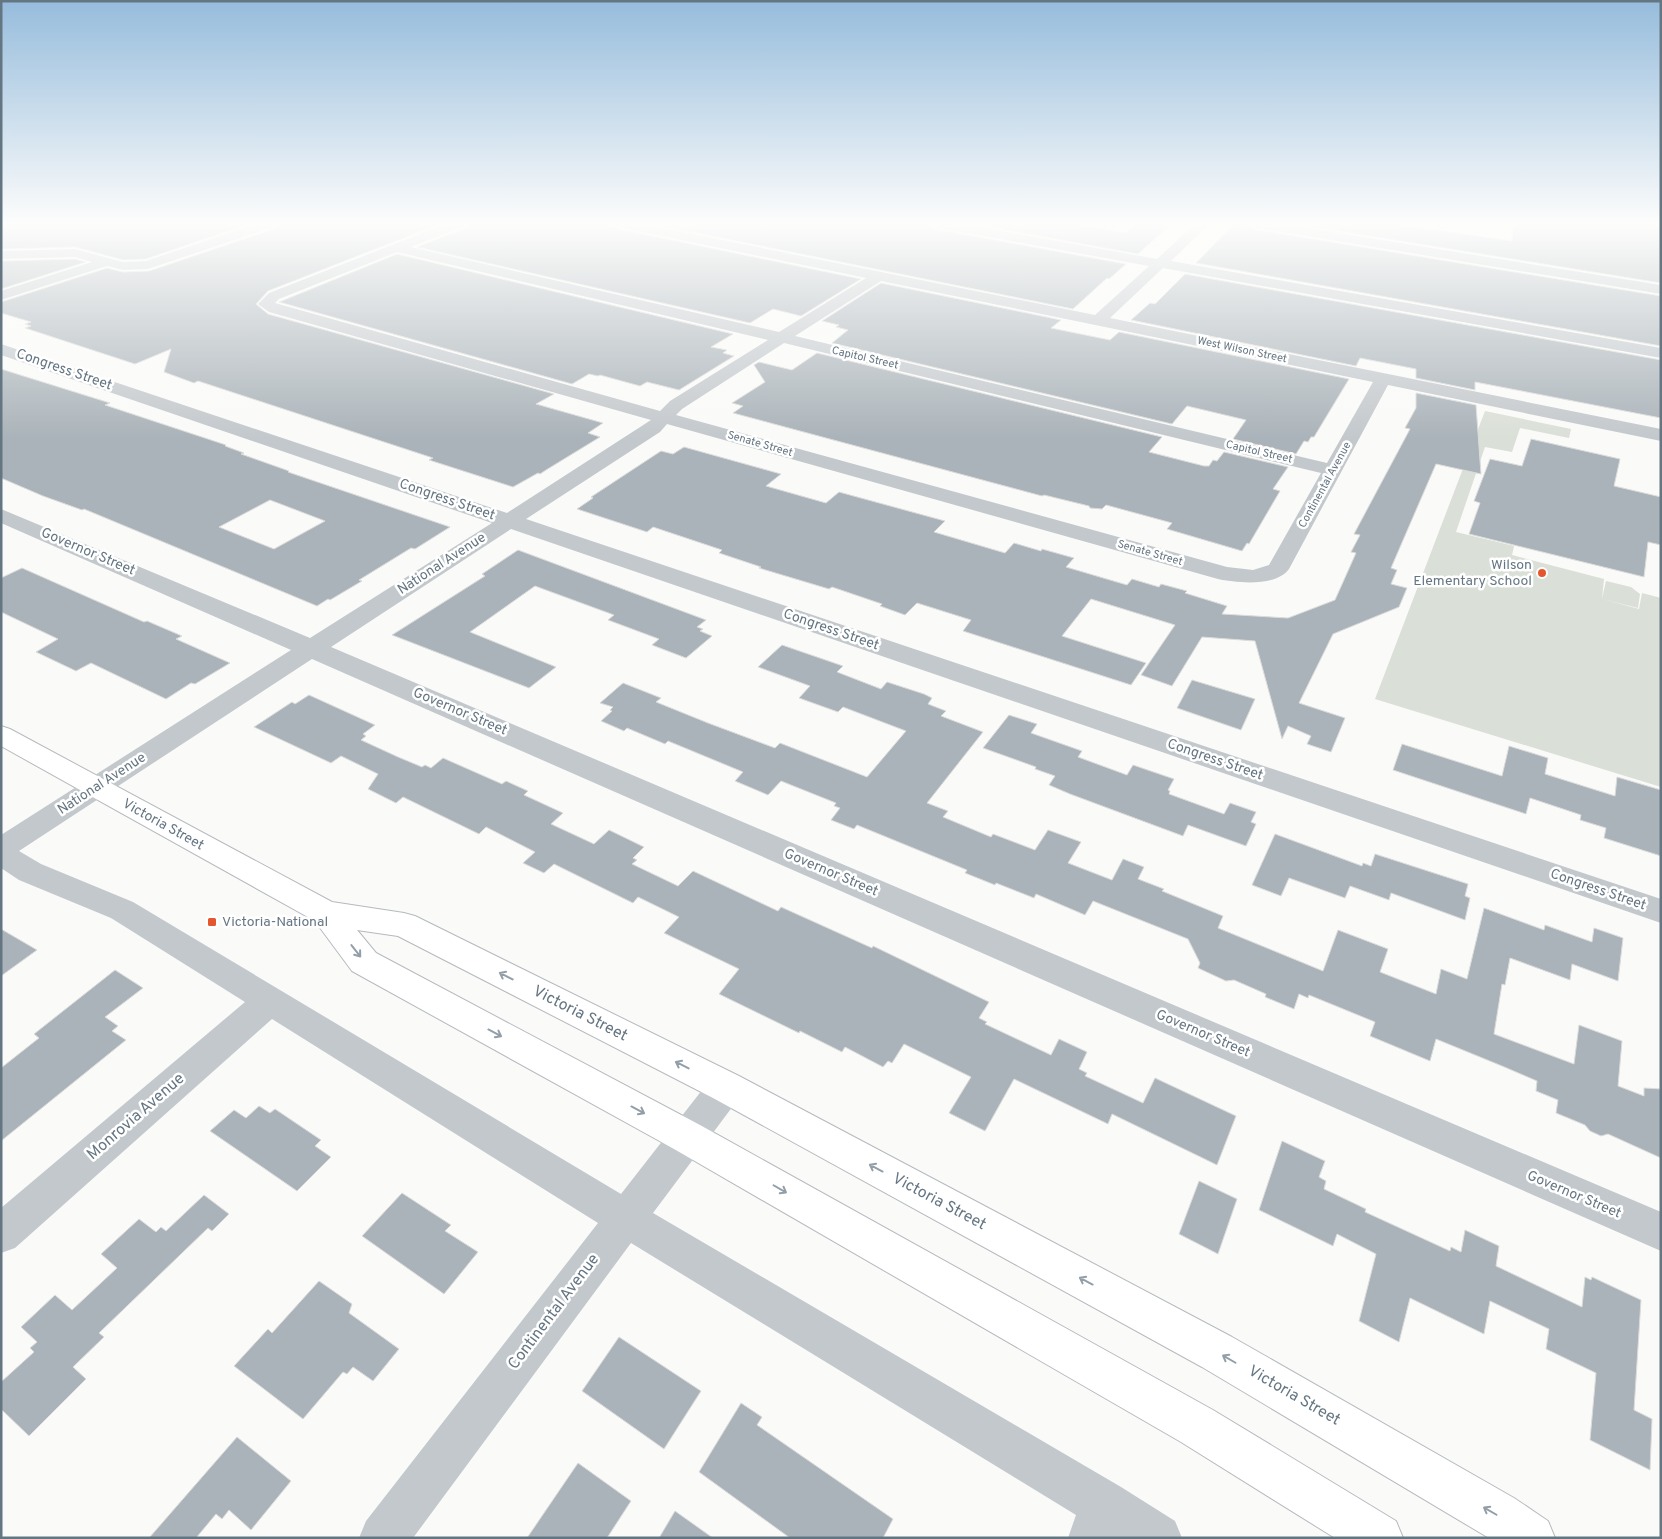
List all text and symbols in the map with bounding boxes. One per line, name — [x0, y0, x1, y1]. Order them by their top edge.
street label: West Wilson Street — [1196, 334, 1288, 366]
street label: Capitol Street — [830, 344, 900, 372]
street label: Congress Street — [14, 346, 114, 394]
street label: Senate Street — [726, 428, 794, 460]
street label: Capitol Street — [1224, 438, 1294, 466]
street label: Continental Avenue — [1296, 440, 1354, 530]
street label: Congress Street — [397, 476, 497, 524]
street label: Governor Street — [38, 525, 138, 579]
street label: National Avenue — [395, 529, 489, 599]
street label: Senate Street — [1116, 537, 1184, 569]
place label: Wilson Elementary School — [1413, 557, 1532, 590]
marker: Wilson Elementary School — [1536, 567, 1548, 579]
street label: Congress Street — [781, 606, 881, 654]
street label: Governor Street — [410, 685, 510, 739]
street label: Congress Street — [1165, 736, 1265, 784]
street label: National Avenue — [55, 749, 149, 819]
street label: Victoria Street — [119, 796, 207, 854]
street label: Governor Street — [781, 846, 881, 900]
street label: Congress Street — [1548, 866, 1648, 914]
place label: Victoria-National — [222, 914, 328, 931]
marker: Victoria-National — [206, 916, 218, 928]
one-way arrow — [350, 944, 361, 957]
one-way arrow — [499, 971, 514, 980]
street label: Victoria Street — [529, 982, 631, 1046]
street label: Governor Street — [1153, 1007, 1253, 1061]
one-way arrow — [487, 1029, 502, 1038]
one-way arrow — [675, 1060, 690, 1069]
street label: Monrovia Avenue — [83, 1069, 189, 1165]
one-way arrow — [630, 1106, 645, 1115]
one-way arrow — [868, 1163, 883, 1173]
street label: Governor Street — [1524, 1168, 1624, 1222]
street label: Victoria Street — [889, 1169, 989, 1235]
one-way arrow — [772, 1185, 787, 1194]
street label: Continental Avenue — [504, 1250, 604, 1374]
one-way arrow — [1079, 1276, 1094, 1285]
one-way arrow — [1222, 1353, 1236, 1363]
street label: Victoria Street — [1244, 1361, 1344, 1431]
one-way arrow — [1483, 1506, 1498, 1516]

